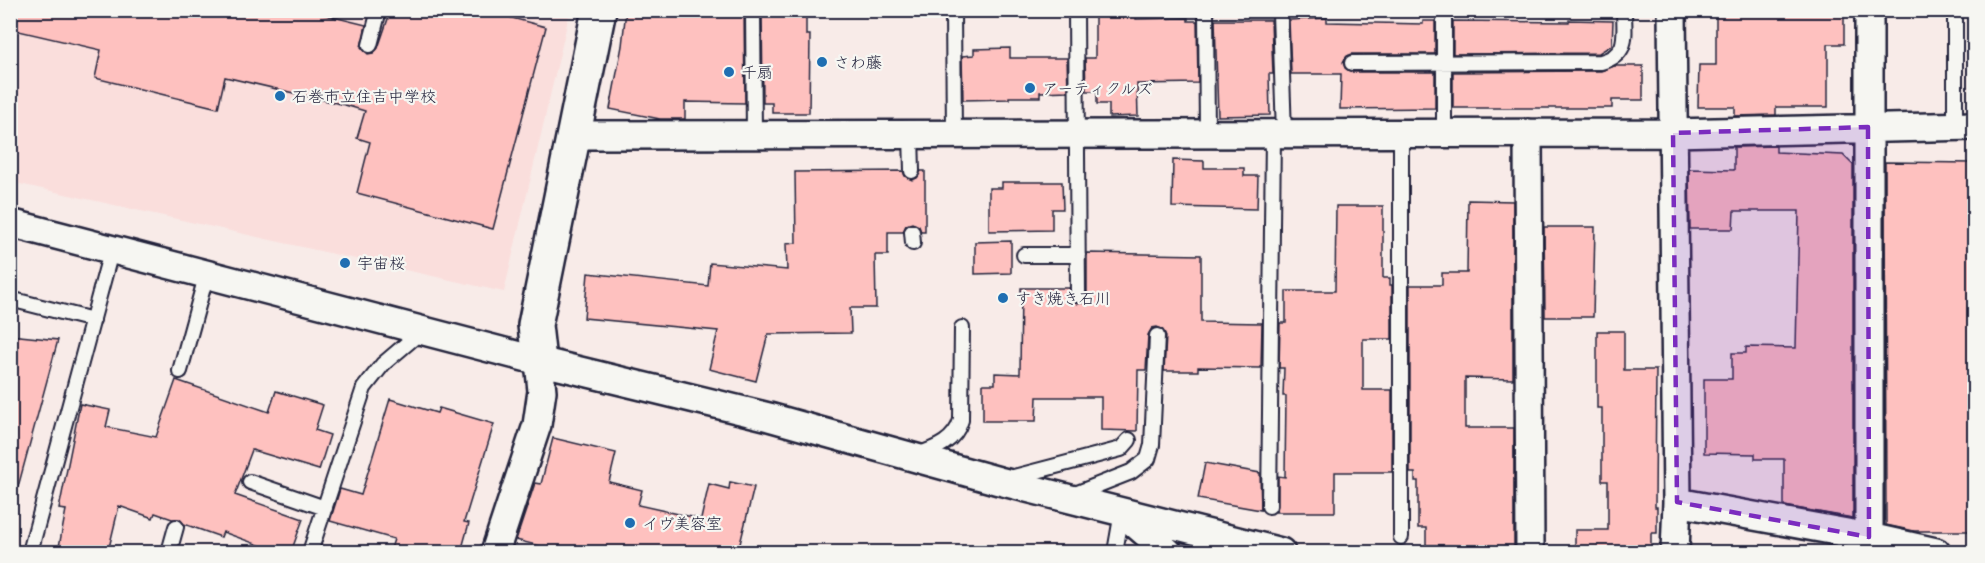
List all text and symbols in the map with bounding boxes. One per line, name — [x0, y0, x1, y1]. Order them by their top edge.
place label: さわ藤 — [834, 52, 882, 73]
marker: さわ藤 — [815, 55, 829, 69]
place label: 千扇 — [741, 62, 773, 83]
marker: 千扇 — [722, 65, 736, 79]
place label: アーティクルズ — [1042, 78, 1152, 99]
marker: アーティクルズ — [1023, 81, 1037, 95]
place label: 石巻市立住吉中学校 — [292, 86, 436, 107]
marker: 石巻市立住吉中学校 — [273, 89, 287, 103]
place label: 宇宙桜 — [357, 253, 405, 274]
marker: 宇宙桜 — [338, 256, 352, 270]
place label: すき焼き石川 — [1015, 288, 1111, 309]
marker: すき焼き石川 — [996, 291, 1010, 305]
place label: イヴ美容室 — [642, 513, 722, 534]
marker: イヴ美容室 — [623, 516, 637, 530]

